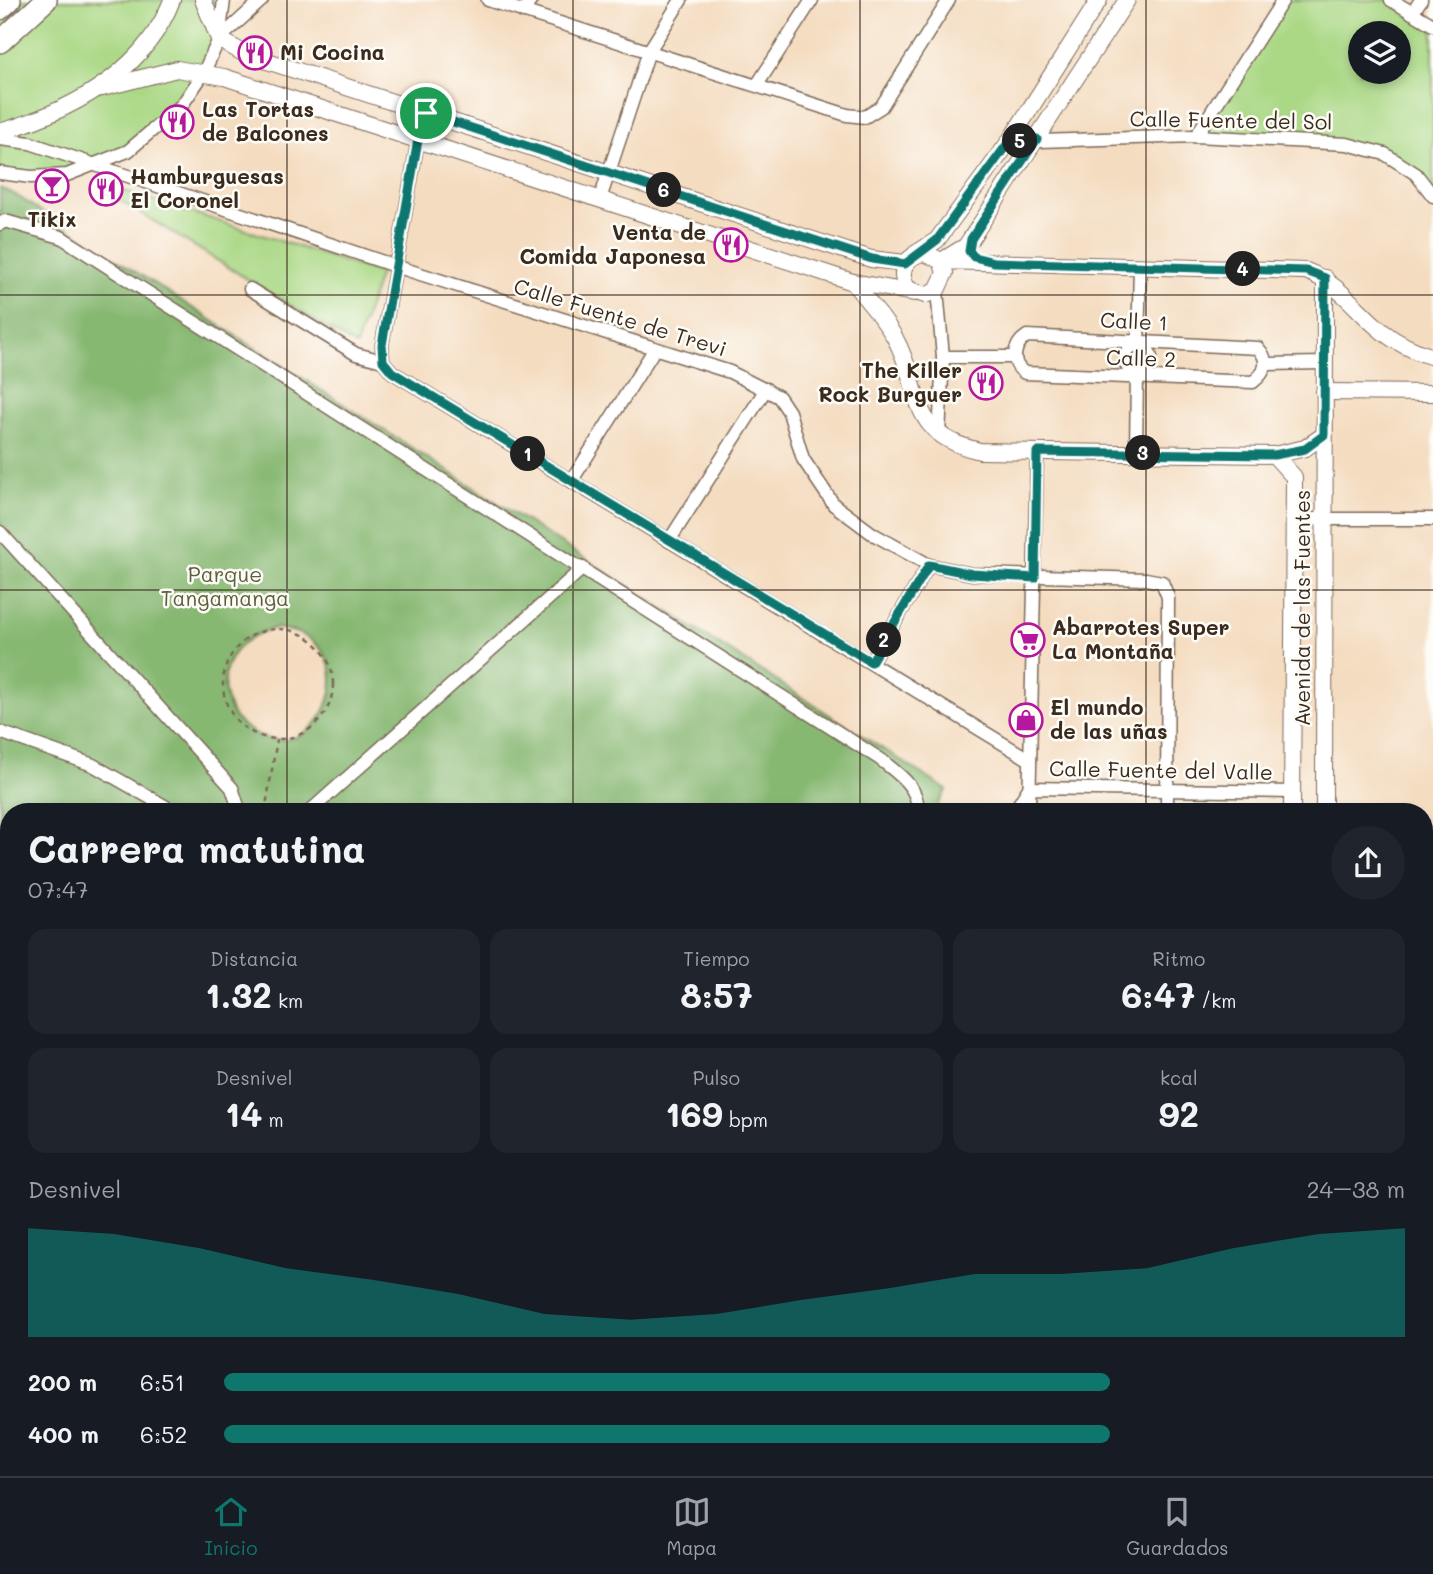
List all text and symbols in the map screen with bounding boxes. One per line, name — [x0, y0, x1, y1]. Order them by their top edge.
map controls — [1348, 21, 1411, 84]
button: layers — [1348, 21, 1411, 84]
restaurant icon: Mi Cocina — [236, 34, 274, 72]
place label: Mi Cocina — [280, 38, 385, 65]
pin — [396, 83, 456, 143]
icon: arrive — [407, 94, 445, 132]
place label: Las Tortas de Balcones — [202, 95, 329, 146]
restaurant icon: Las Tortas de Balcones — [158, 103, 196, 141]
street label: Calle Fuente del Sol — [1129, 104, 1333, 135]
pin: 5 — [1002, 124, 1038, 158]
text: 5 — [1014, 128, 1025, 153]
place label: Hamburguesas El Coronel — [130, 162, 284, 213]
bar icon: Tikix — [33, 167, 71, 205]
restaurant icon: Hamburguesas El Coronel — [87, 170, 125, 208]
pin: 6 — [646, 172, 682, 208]
text: 6 — [658, 177, 669, 202]
place label: Tikix — [28, 205, 76, 232]
place label: Venta de Comida Japonesa — [519, 218, 706, 269]
restaurant icon: Venta de Comida Japonesa — [712, 226, 750, 264]
pin: 4 — [1226, 252, 1260, 286]
text: 4 — [1236, 256, 1249, 281]
street label: Calle Fuente de Trevi — [511, 271, 730, 362]
street label: Calle 1 — [1100, 305, 1169, 336]
street label: Calle 2 — [1106, 343, 1177, 372]
place label: The Killer Rock Burguer — [818, 356, 962, 407]
restaurant icon: The Killer Rock Burguer — [967, 364, 1005, 402]
pin: 3 — [1126, 435, 1160, 470]
pin: 1 — [510, 436, 546, 472]
text: 3 — [1137, 440, 1148, 465]
text: 1 — [523, 441, 532, 466]
street label: Avenida de las Fuentes — [1288, 490, 1315, 726]
park label: Parque Tangamanga — [161, 560, 289, 611]
place label: Abarrotes Super La Montaña — [1052, 613, 1229, 664]
supermarket icon: Abarrotes Super La Montaña — [1009, 621, 1047, 659]
pin: 2 — [866, 622, 902, 658]
text: 2 — [878, 627, 889, 652]
place label: El mundo de las uñas — [1050, 693, 1168, 744]
shop icon: El mundo de las uñas — [1007, 701, 1045, 739]
street label: Calle Fuente del Valle — [1049, 754, 1273, 785]
text: Carrera matutina — [28, 823, 366, 873]
button: share — [1331, 826, 1405, 900]
text: 07:47 — [28, 874, 88, 904]
text: Distancia — [210, 946, 298, 971]
text: Tiempo — [683, 946, 750, 971]
text: Ritmo — [1152, 946, 1205, 971]
text: 1.32 — [205, 971, 272, 1017]
text: 8:57 — [680, 971, 753, 1017]
text: 6:47 — [1121, 971, 1195, 1017]
text: km — [272, 988, 303, 1013]
text: /km — [1195, 988, 1236, 1013]
text: Desnivel — [216, 1065, 293, 1090]
text: Pulso — [693, 1065, 740, 1090]
text: kcal — [1160, 1065, 1198, 1090]
text: 14 — [225, 1090, 262, 1136]
text: 169 — [665, 1090, 723, 1136]
text: 92 — [1159, 1090, 1199, 1136]
text: m — [262, 1107, 284, 1132]
text: bpm — [723, 1107, 768, 1132]
text: Desnivel — [28, 1174, 121, 1204]
text: 24–38 m — [1307, 1174, 1405, 1204]
text: 200 m — [28, 1367, 97, 1397]
text: 6:51 — [140, 1367, 185, 1397]
text: 400 m — [28, 1419, 99, 1449]
text: 6:52 — [140, 1419, 187, 1449]
tab: Inicio — [205, 1493, 257, 1560]
tab: Mapa — [667, 1493, 717, 1560]
tab: Guardados — [1126, 1493, 1228, 1560]

